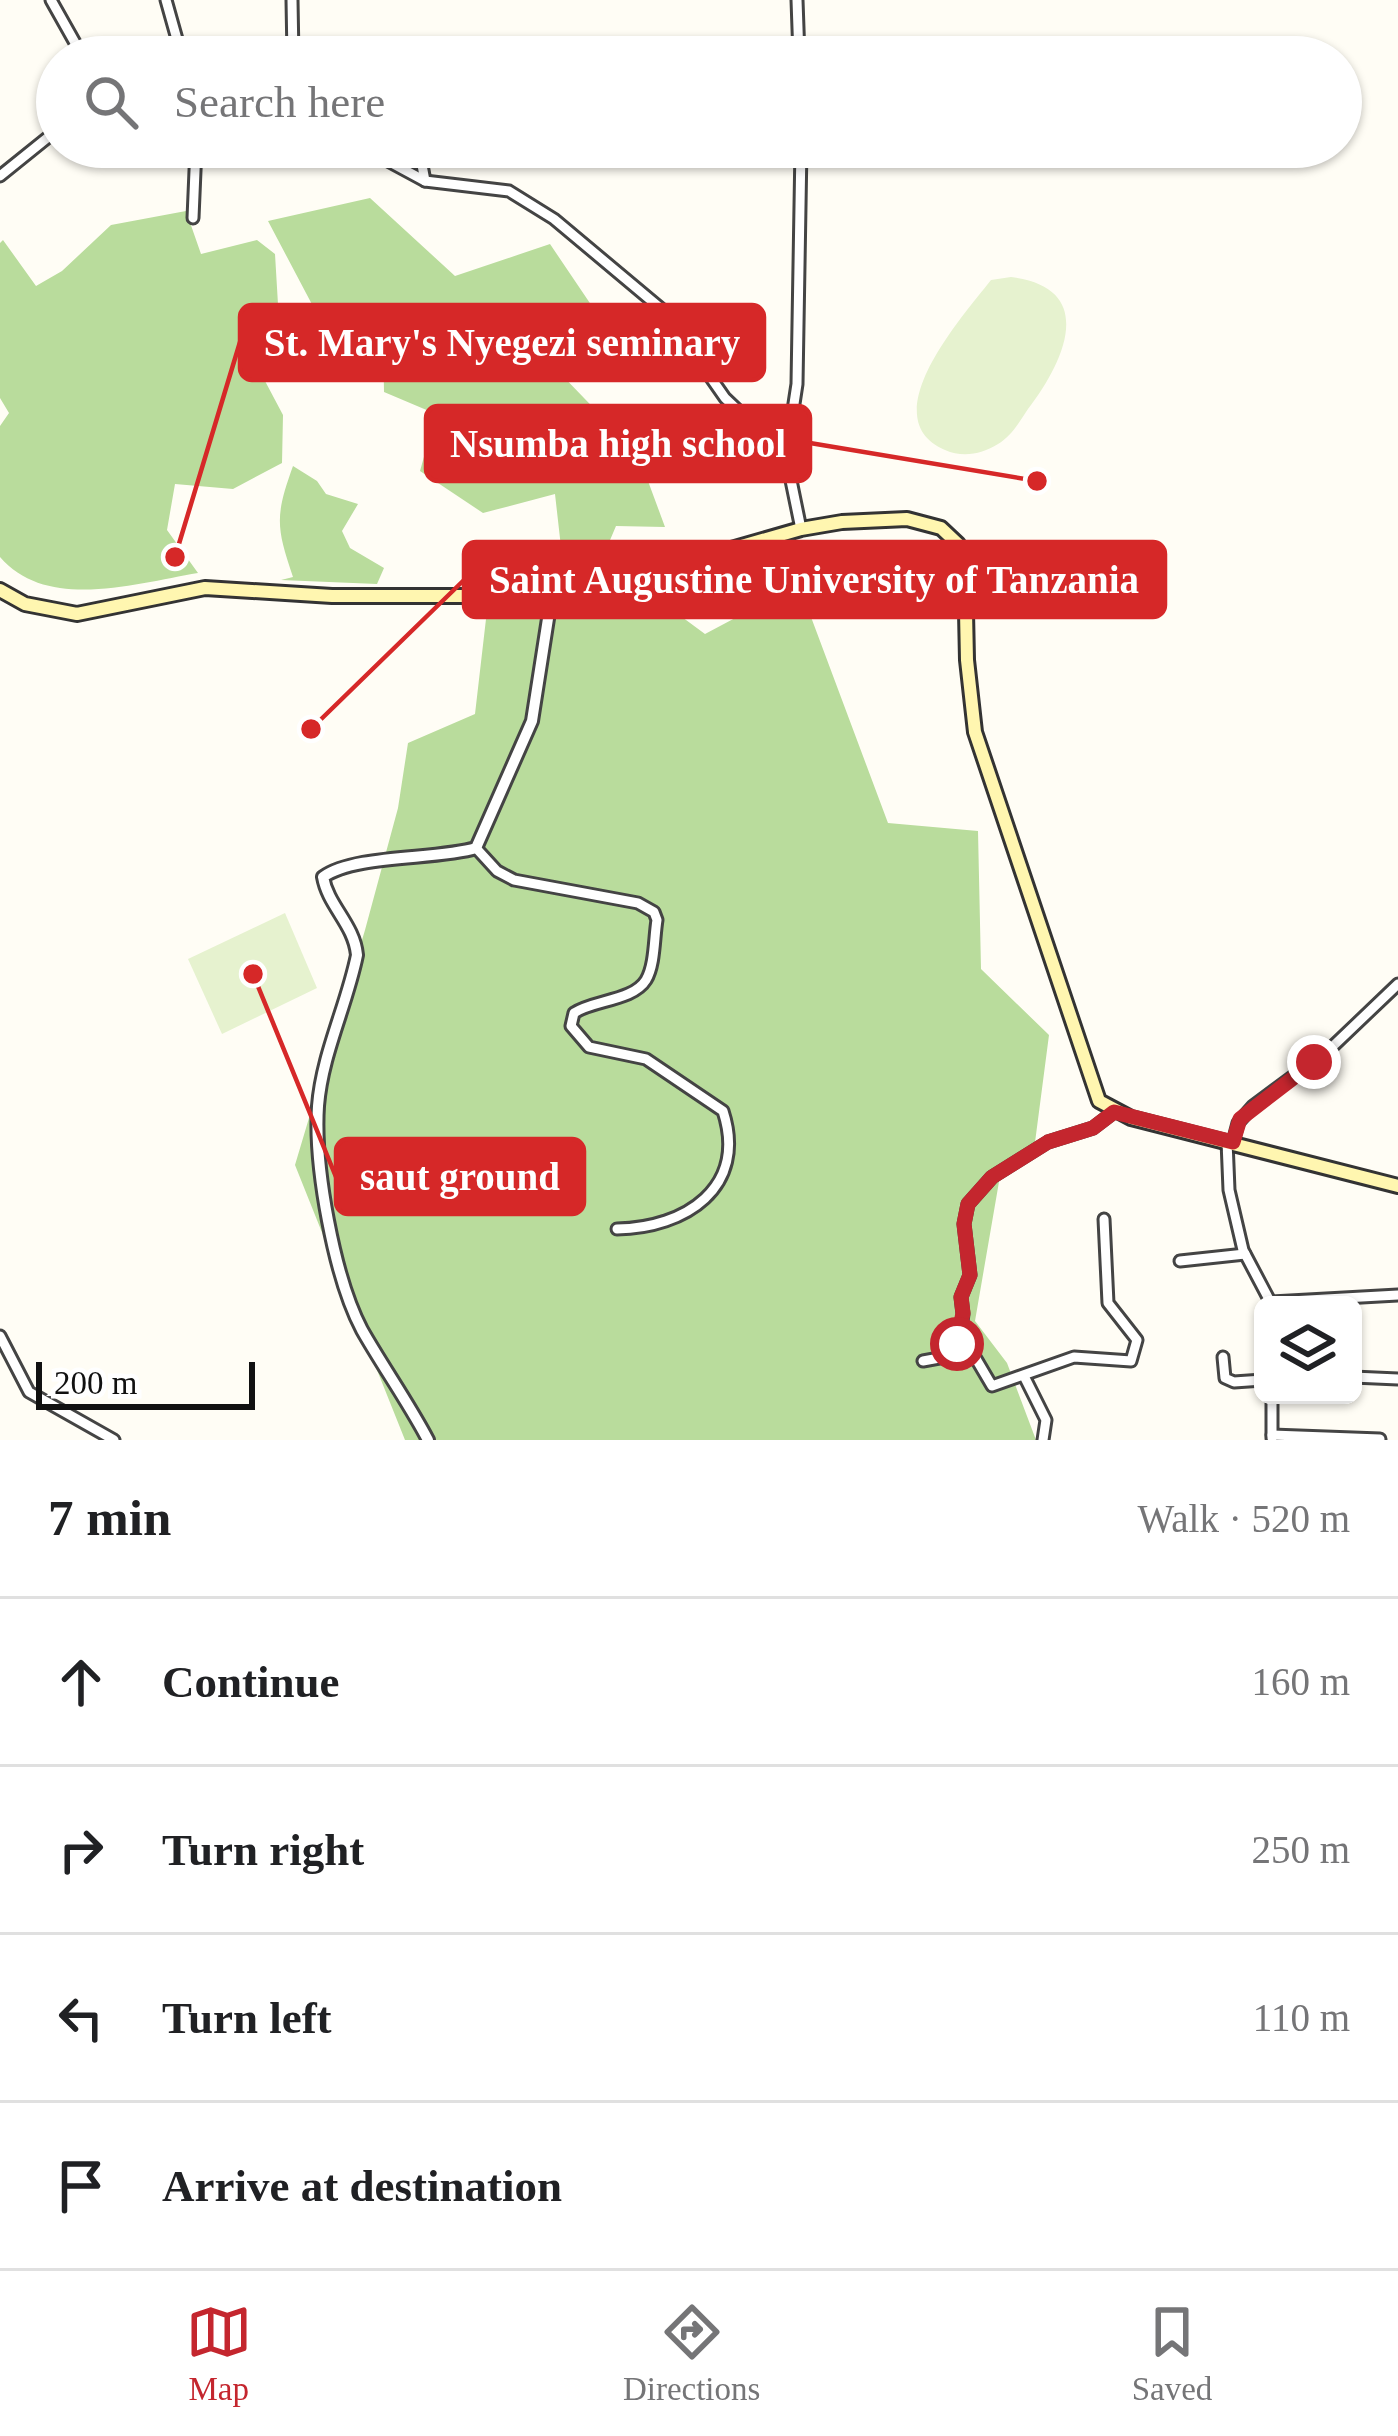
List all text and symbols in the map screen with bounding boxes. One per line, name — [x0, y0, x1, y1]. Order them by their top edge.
search box — [36, 36, 1362, 168]
icon: search — [78, 69, 144, 135]
text: Search here — [174, 77, 385, 127]
callout: St. Mary's Nyegezi seminary — [240, 305, 764, 380]
text: St. Mary's Nyegezi seminary — [264, 321, 741, 365]
callout: Nsumba high school — [426, 406, 810, 481]
text: Nsumba high school — [450, 422, 786, 466]
callout: Saint Augustine University of Tanzania — [464, 542, 1165, 617]
text: Saint Augustine University of Tanzania — [489, 558, 1139, 602]
route end — [1287, 1035, 1341, 1089]
callout: saut ground — [336, 1139, 584, 1214]
text: saut ground — [360, 1155, 560, 1199]
map controls — [1254, 1296, 1362, 1404]
button: layers — [1254, 1296, 1362, 1404]
route start — [930, 1317, 984, 1371]
scale bar — [36, 1356, 255, 1409]
text: 200 m — [54, 1365, 137, 1401]
text: 7 min — [48, 1490, 171, 1546]
text: Walk · 520 m — [1138, 1497, 1350, 1540]
icon: ahead — [48, 1649, 114, 1715]
text: Continue — [162, 1657, 340, 1707]
text: 160 m — [1251, 1660, 1350, 1703]
icon: right — [48, 1817, 114, 1883]
text: Turn right — [162, 1825, 364, 1875]
text: 250 m — [1251, 1828, 1350, 1871]
icon: left — [48, 1985, 114, 2051]
text: Turn left — [162, 1993, 332, 2043]
text: 110 m — [1253, 1996, 1350, 2039]
icon: arrive — [48, 2153, 114, 2219]
text: Arrive at destination — [162, 2161, 562, 2211]
tab: Map — [186, 2299, 252, 2408]
tab: Directions — [623, 2299, 760, 2408]
tab: Saved — [1132, 2299, 1212, 2408]

